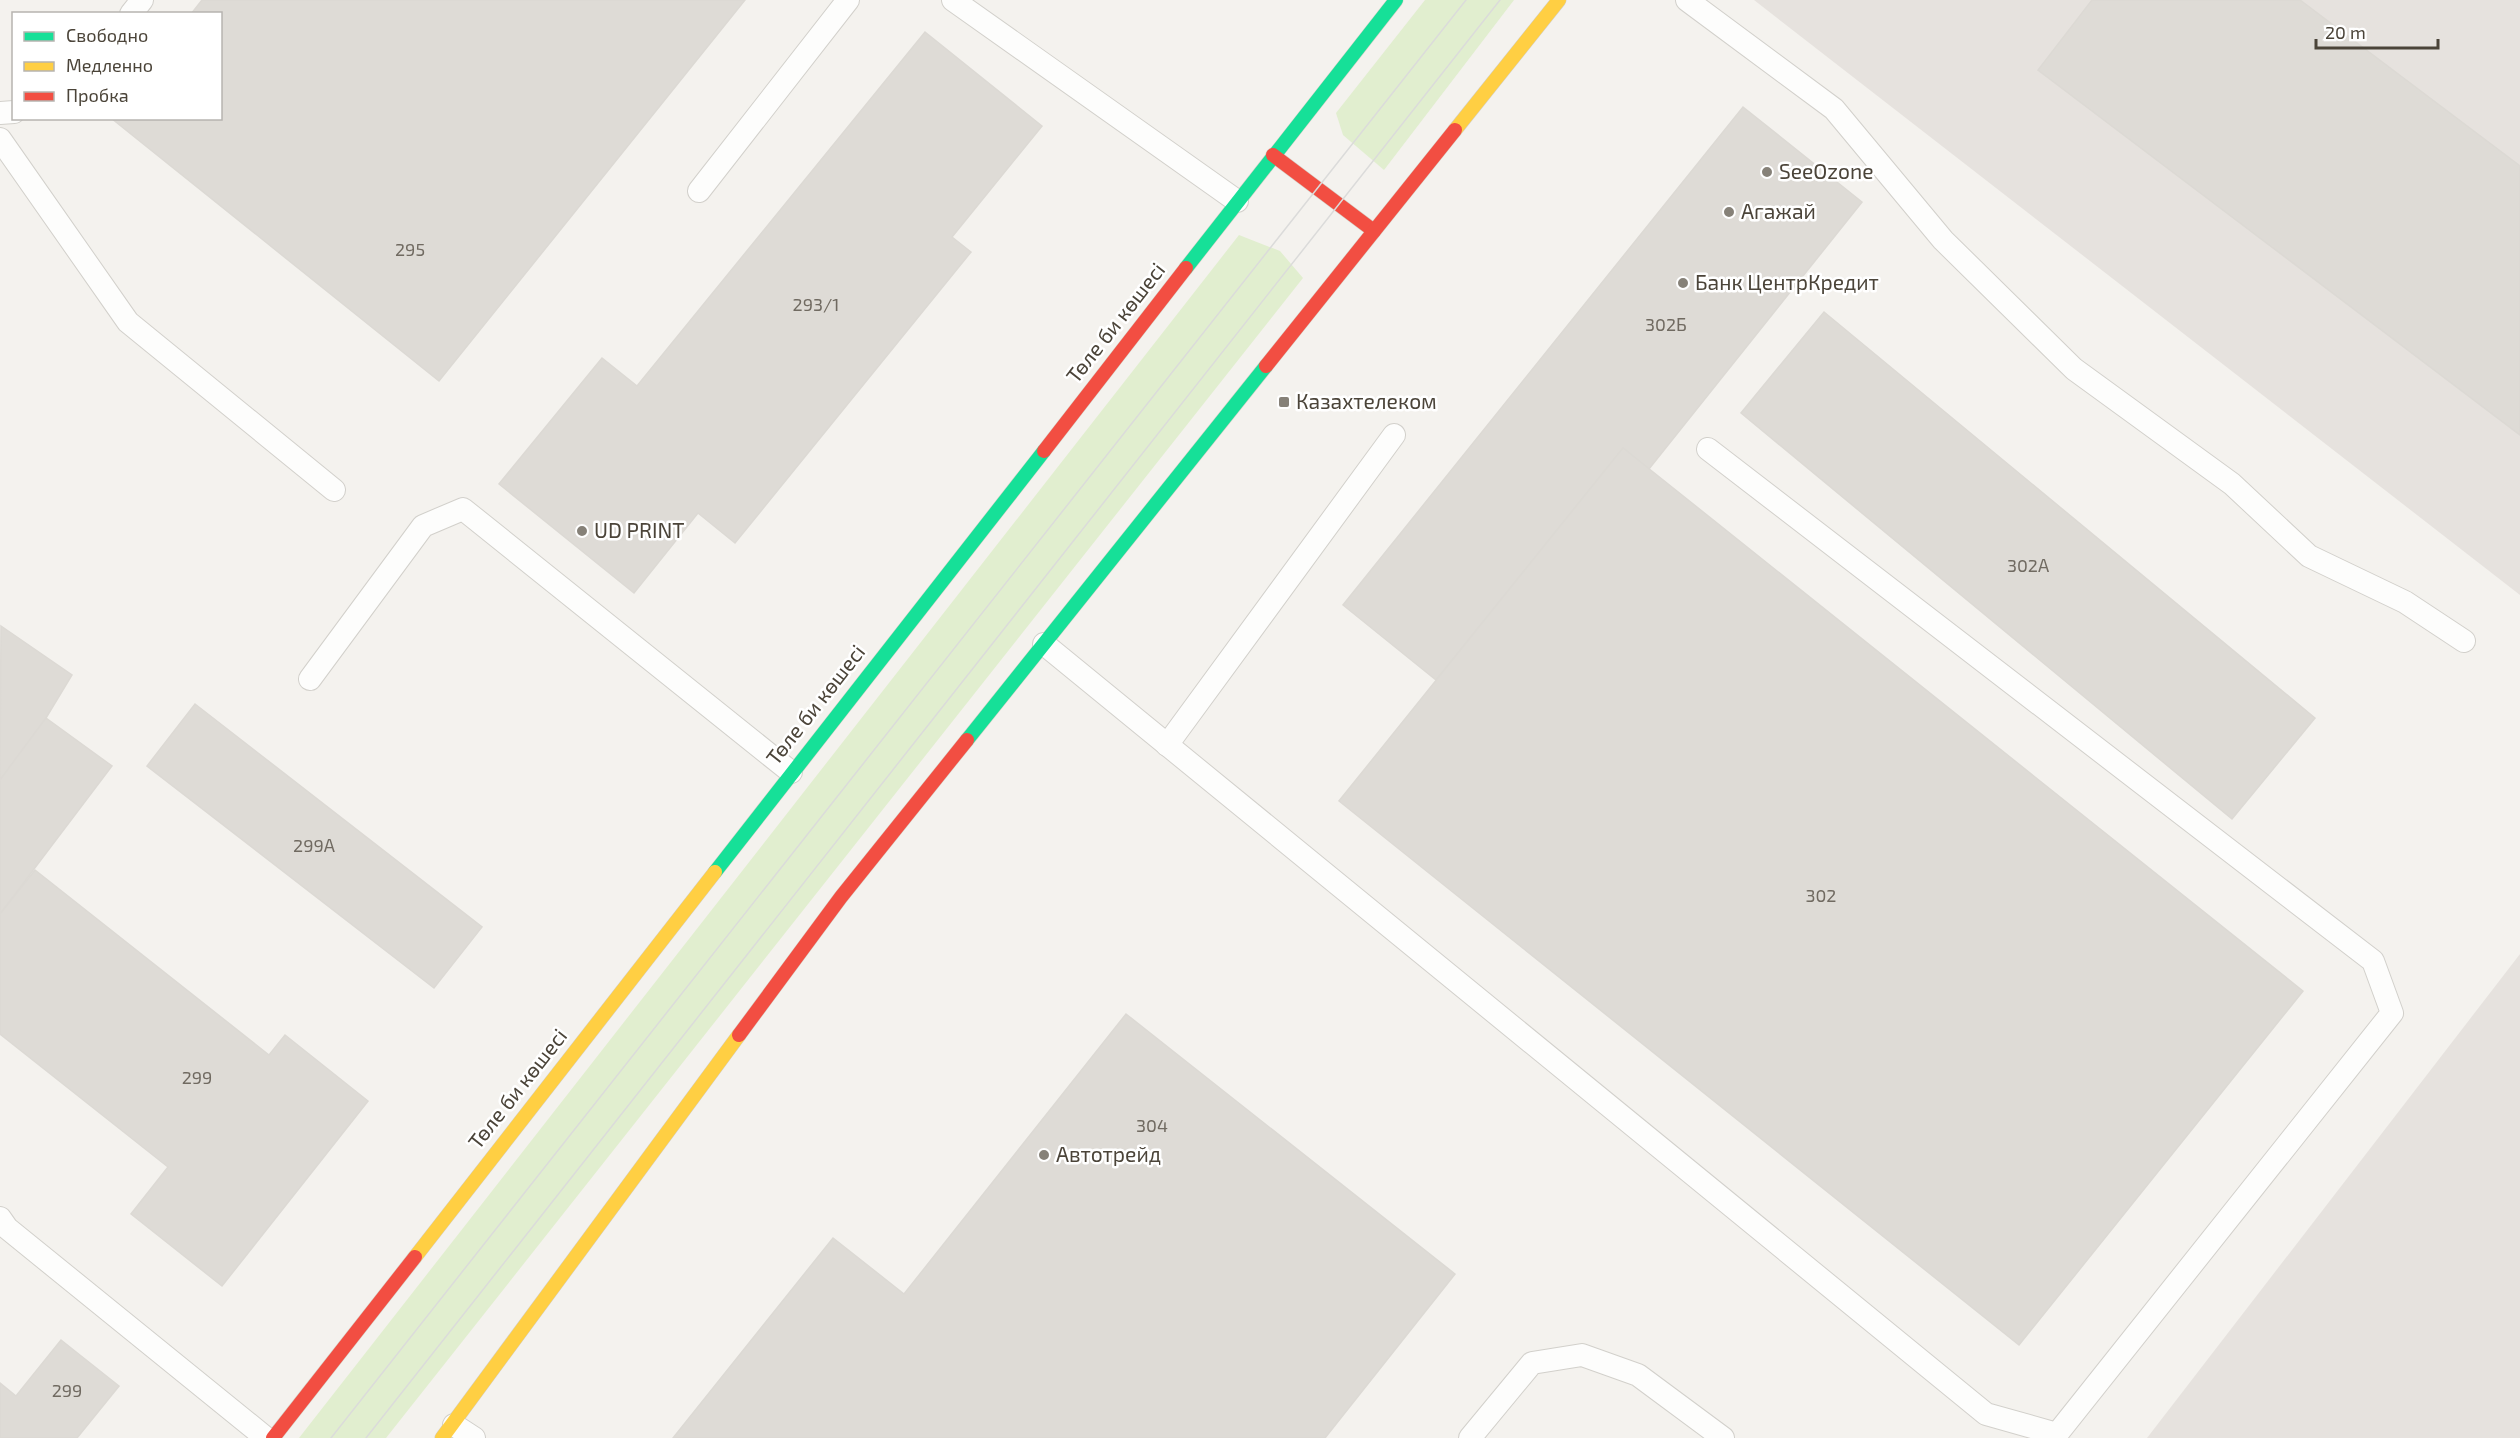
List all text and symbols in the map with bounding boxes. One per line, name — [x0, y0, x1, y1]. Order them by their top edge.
legend — [12, 12, 222, 120]
scale bar — [2316, 12, 2438, 50]
text: 20 m — [2325, 21, 2366, 43]
text: Свободно — [66, 24, 148, 46]
text: Медленно — [66, 54, 153, 76]
text: Пробка — [66, 84, 129, 106]
place label: SeeОzone — [1779, 158, 1873, 183]
marker: SeeОzone — [1760, 165, 1774, 179]
place label: Агажай — [1741, 198, 1816, 223]
marker: Агажай — [1722, 205, 1736, 219]
house number: 295 — [395, 238, 425, 260]
street label: Төле би көшесі — [1060, 257, 1169, 387]
place label: Банк ЦентрКредит — [1695, 269, 1879, 294]
marker: Банк ЦентрКредит — [1676, 276, 1690, 290]
house number: 293/1 — [793, 293, 839, 315]
house number: 302Б — [1645, 313, 1687, 335]
place label: Казахтелеком — [1296, 388, 1437, 413]
marker: Казахтелеком — [1277, 395, 1291, 409]
place label: UD PRINT — [594, 517, 685, 542]
marker: UD PRINT — [575, 524, 589, 538]
house number: 302А — [2007, 554, 2050, 576]
street label: Төле би көшесі — [760, 639, 869, 769]
house number: 299А — [293, 834, 336, 856]
house number: 302 — [1806, 884, 1836, 906]
street label: Төле би көшесі — [462, 1023, 571, 1153]
house number: 299 — [182, 1066, 212, 1088]
house number: 304 — [1136, 1114, 1168, 1136]
place label: Автотрейд — [1056, 1141, 1161, 1166]
marker: Автотрейд — [1037, 1148, 1051, 1162]
house number: 299 — [52, 1379, 82, 1401]

